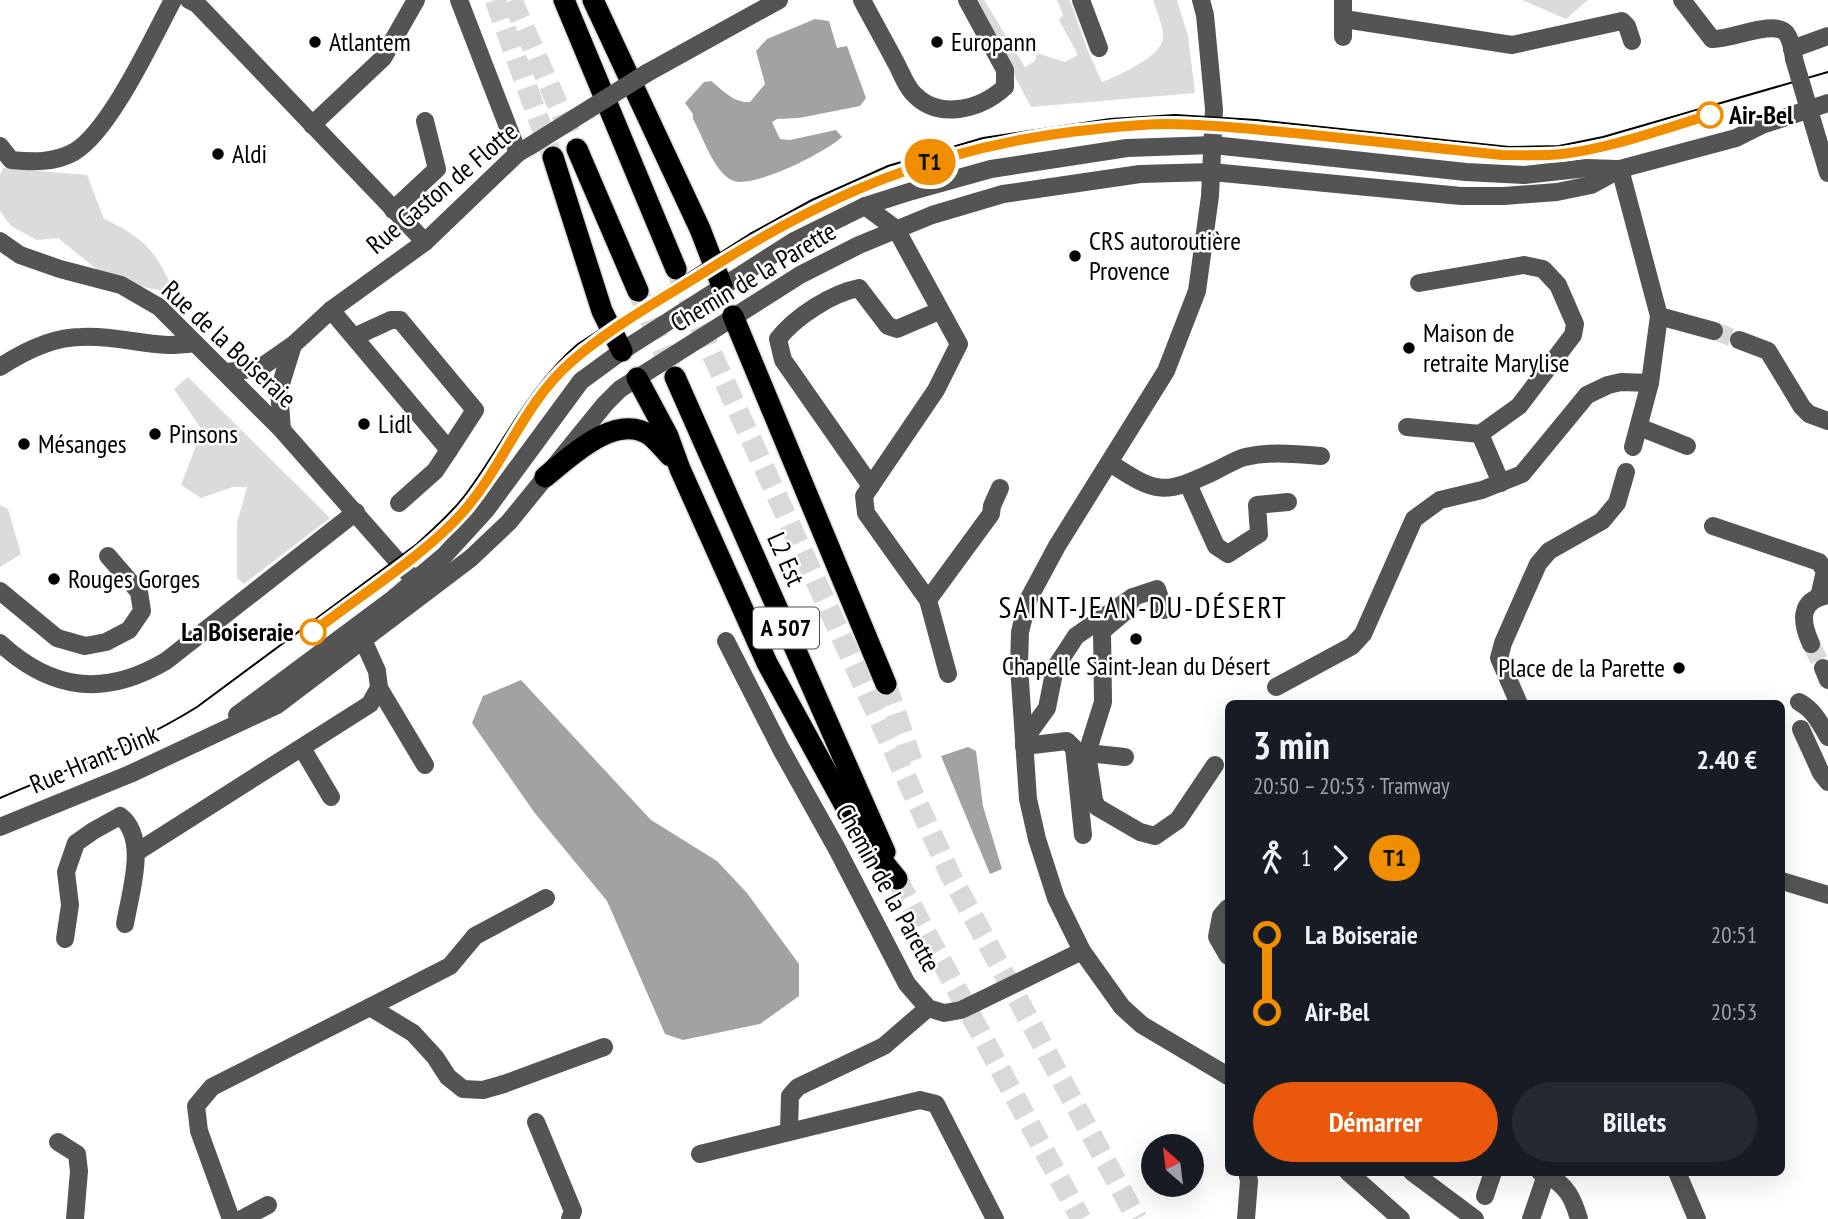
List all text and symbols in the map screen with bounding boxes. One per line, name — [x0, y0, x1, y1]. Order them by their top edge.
place label: Atlantem — [329, 25, 411, 58]
place label: Europann — [951, 25, 1036, 58]
marker: Atlantem — [307, 34, 323, 50]
marker: Europann — [929, 34, 945, 50]
place label: Air-Bel — [1728, 98, 1794, 131]
marker: Air-Bel — [1697, 102, 1723, 128]
street label: Rue Gaston de Flotte — [359, 115, 524, 261]
place label: Aldi — [232, 137, 267, 170]
line badge: T1 — [898, 139, 962, 185]
marker: Aldi — [210, 146, 226, 162]
text: T1 — [919, 146, 941, 177]
street label: Chemin de la Parette — [664, 214, 841, 339]
place label: CRS autoroutière Provence — [1089, 224, 1241, 287]
marker: CRS autoroutière Provence — [1067, 248, 1083, 264]
street label: Rue de la Boiseraie — [155, 273, 304, 414]
place label: Maison de retraite Marylise — [1423, 316, 1569, 379]
marker: Maison de retraite Marylise — [1401, 340, 1417, 356]
place label: Lidl — [378, 407, 412, 440]
marker: Lidl — [356, 416, 372, 432]
place label: Pinsons — [169, 417, 238, 450]
marker: Pinsons — [147, 426, 163, 442]
place label: Mésanges — [38, 427, 127, 460]
marker: Mésanges — [16, 436, 32, 452]
street label: L2 Est — [760, 527, 813, 591]
place label: Rouges Gorges — [68, 562, 200, 595]
marker: Rouges Gorges — [46, 571, 62, 587]
district label: SAINT-JEAN-DU-DÉSERT — [998, 587, 1288, 626]
road number: A 507 — [753, 608, 819, 648]
place label: La Boiseraie — [181, 615, 294, 648]
marker: La Boiseraie — [300, 619, 326, 645]
marker: Chapelle Saint-Jean du Désert — [1128, 631, 1144, 647]
place label: Chapelle Saint-Jean du Désert — [1002, 649, 1270, 682]
place label: Place de la Parette — [1498, 651, 1665, 684]
marker: Place de la Parette — [1671, 660, 1687, 676]
street label: Rue Hrant Dink — [25, 717, 163, 800]
text: 3 min — [1253, 720, 1330, 769]
text: 2.40 € — [1696, 743, 1757, 776]
text: 20:50 – 20:53 · Tramway — [1253, 771, 1450, 800]
street label: Chemin de la Parette — [829, 798, 948, 978]
icon: walk — [1253, 839, 1291, 877]
icon: forward — [1321, 839, 1359, 877]
text: T1 — [1383, 842, 1406, 873]
text: 1 — [1301, 843, 1311, 872]
text: La Boiseraie — [1305, 918, 1418, 951]
text: 20:51 — [1711, 920, 1757, 949]
text: Air-Bel — [1305, 995, 1369, 1028]
text: 20:53 — [1711, 997, 1757, 1026]
button: Démarrer — [1253, 1082, 1498, 1162]
button: Billets — [1512, 1082, 1757, 1162]
north arrow — [1141, 1134, 1204, 1197]
map controls — [1141, 1134, 1204, 1197]

